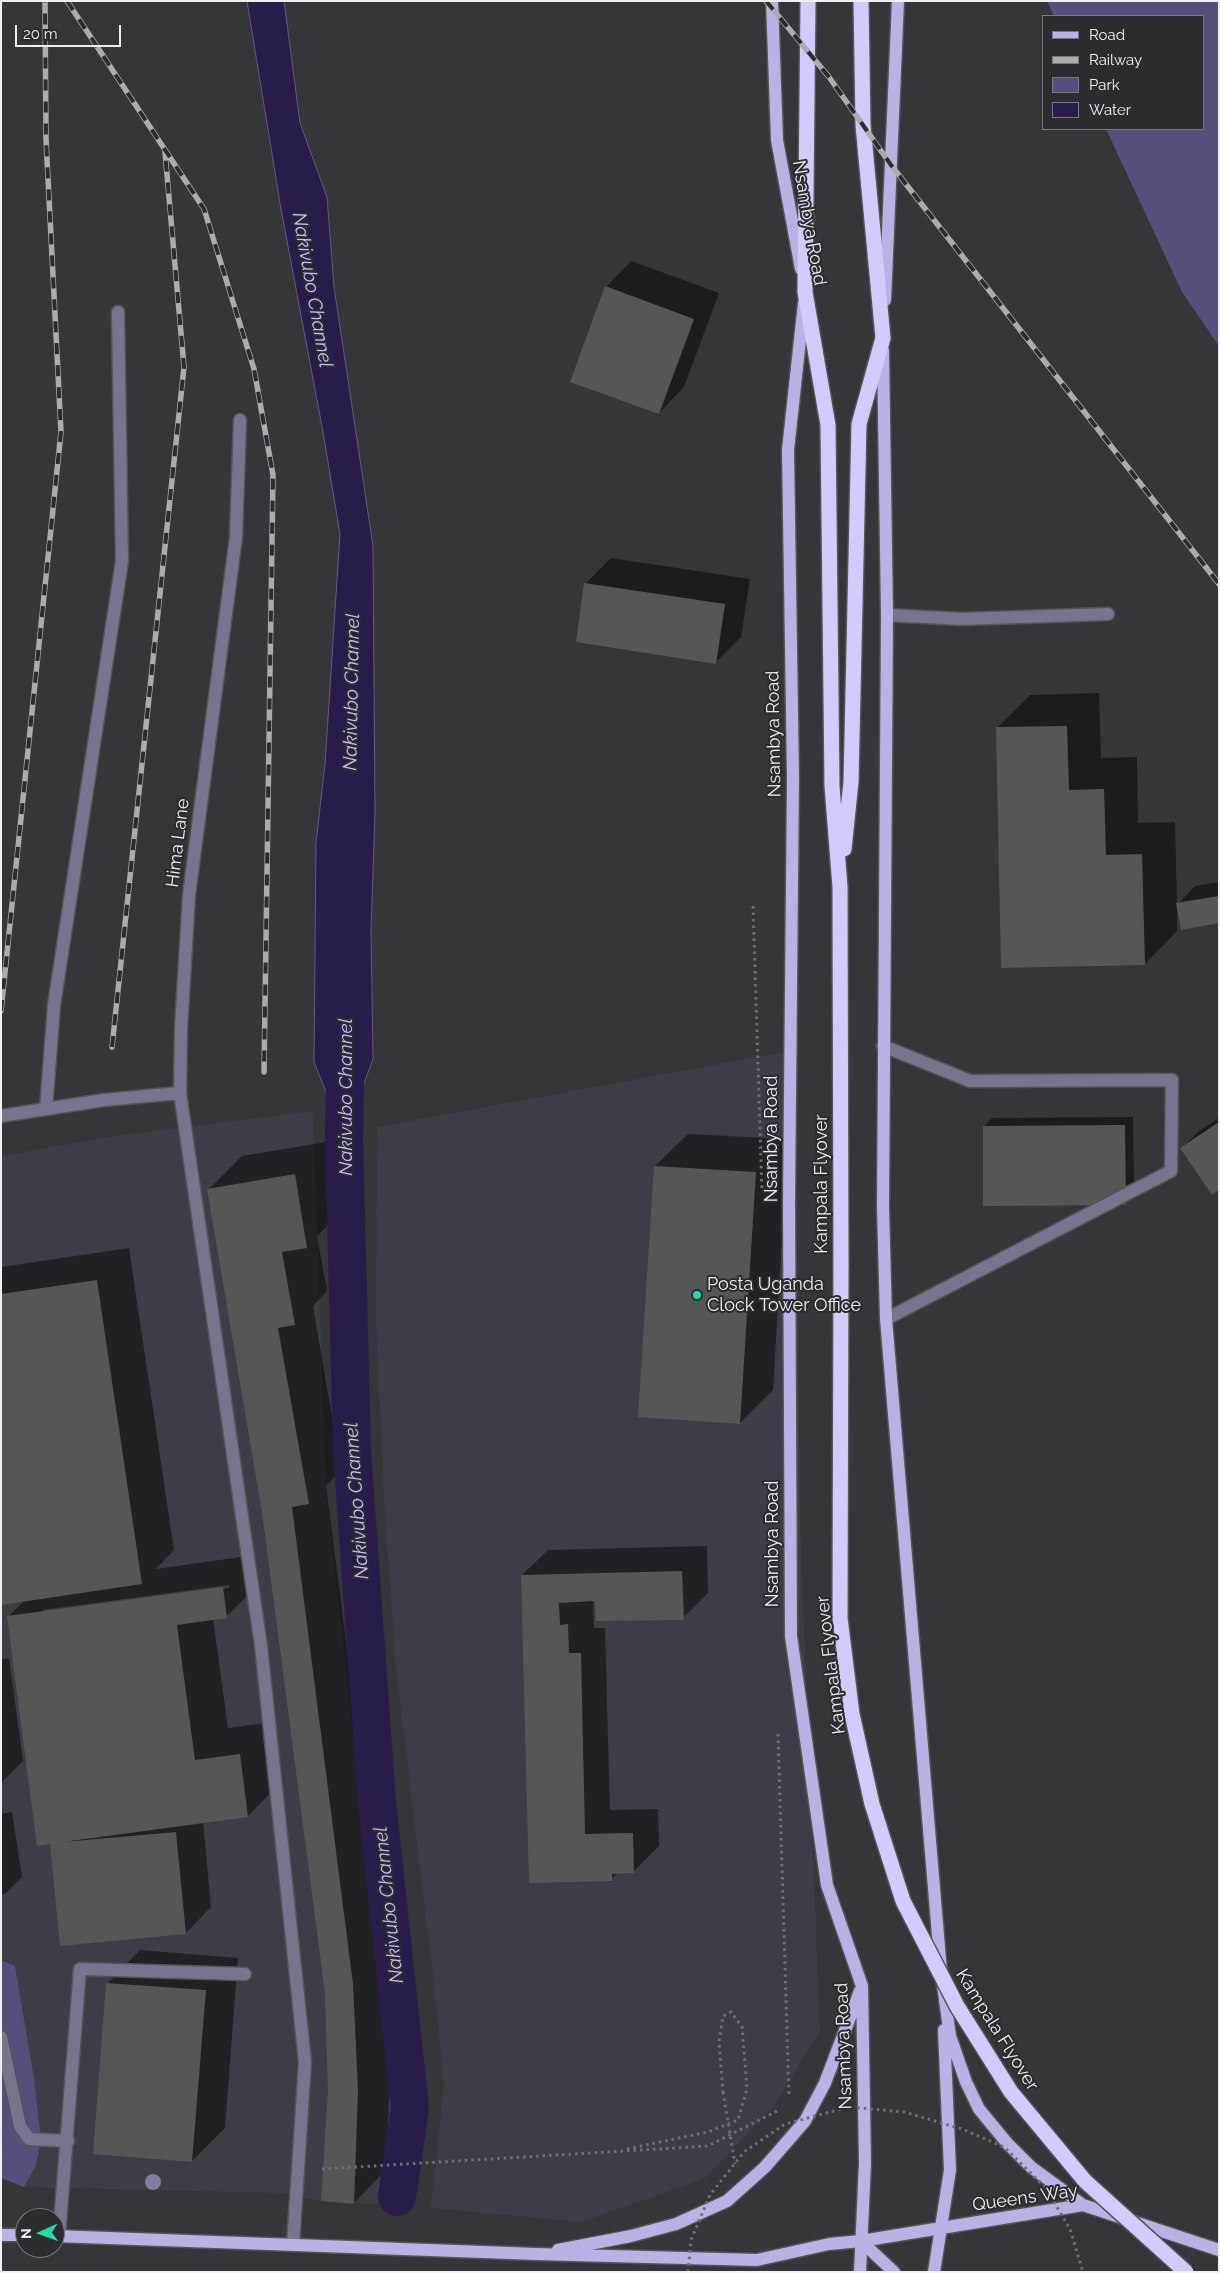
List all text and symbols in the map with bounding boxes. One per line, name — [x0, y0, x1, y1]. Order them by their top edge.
scale bar — [18, 15, 124, 47]
legend — [1042, 15, 1205, 130]
text: 20 m — [23, 25, 58, 43]
text: Road — [1089, 26, 1125, 44]
text: Railway — [1089, 51, 1142, 69]
text: Park — [1089, 76, 1120, 94]
text: Water — [1089, 101, 1131, 119]
street label: Nsambya Road — [787, 159, 831, 287]
water label: Nakivubo Channel — [287, 211, 337, 369]
water label: Nakivubo Channel — [339, 613, 365, 771]
street label: Nsambya Road — [762, 670, 786, 798]
street label: Hima Lane — [162, 797, 194, 889]
water label: Nakivubo Channel — [335, 1018, 357, 1176]
street label: Nsambya Road — [761, 1076, 783, 1202]
street label: Kampala Flyover — [811, 1114, 833, 1254]
place label: Posta Uganda Clock Tower Office — [707, 1274, 861, 1316]
marker: Posta Uganda Clock Tower Office — [691, 1289, 703, 1301]
water label: Nakivubo Channel — [340, 1422, 374, 1580]
street label: Nsambya Road — [762, 1481, 784, 1607]
street label: Kampala Flyover — [812, 1595, 850, 1735]
water label: Nakivubo Channel — [369, 1826, 409, 1984]
street label: Kampala Flyover — [951, 1965, 1043, 2095]
street label: Nsambya Road — [831, 1982, 857, 2110]
street label: Queens Way — [971, 2180, 1079, 2216]
north arrow — [15, 2208, 65, 2258]
text: N — [18, 2228, 34, 2239]

